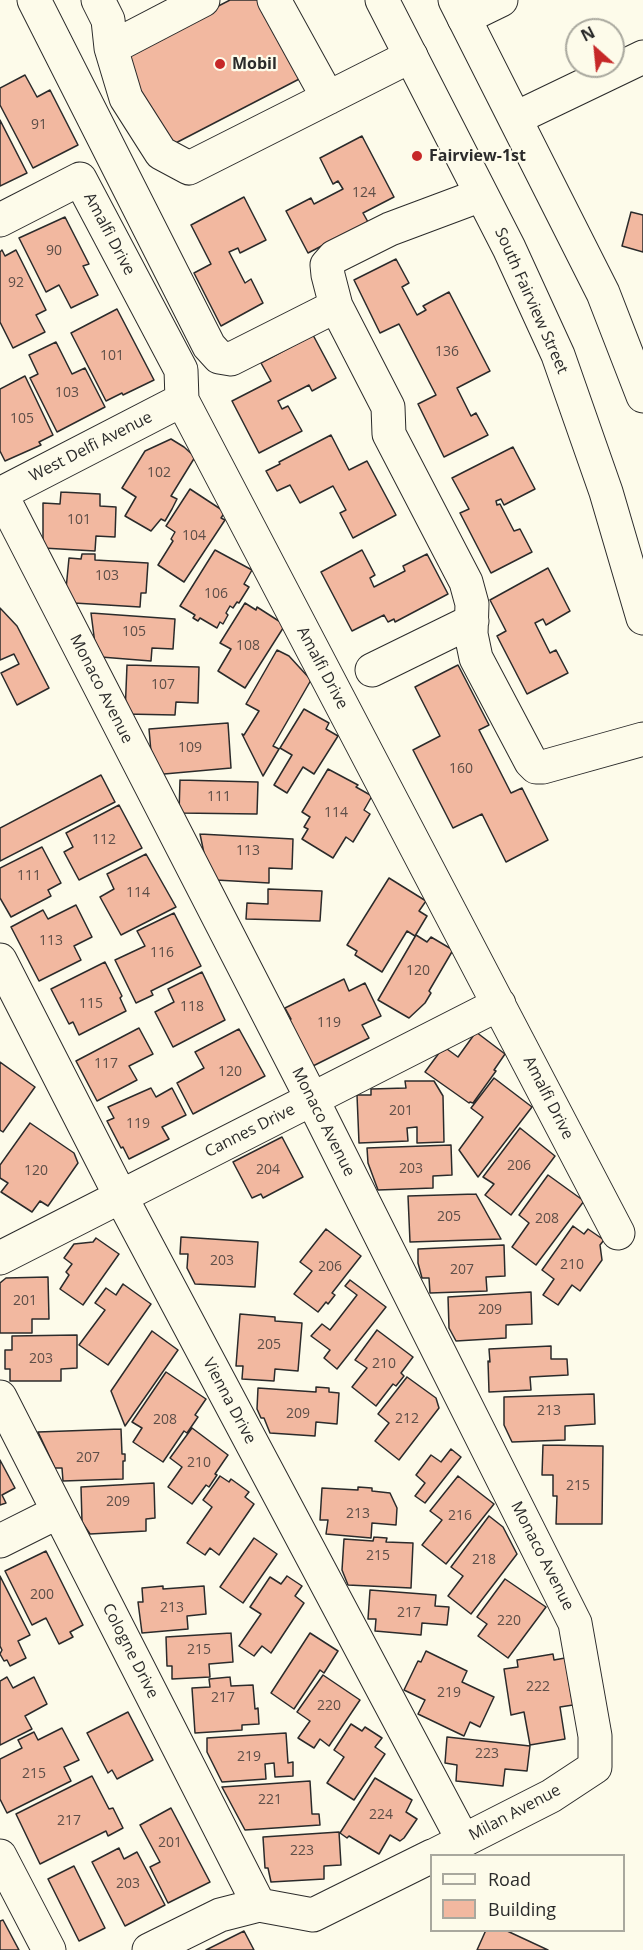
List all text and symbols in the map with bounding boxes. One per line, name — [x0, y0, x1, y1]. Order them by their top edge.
north arrow — [565, 18, 625, 78]
text: N — [577, 21, 599, 47]
place label: Mobil — [232, 54, 277, 74]
marker: Mobil — [213, 57, 227, 71]
house number: 91 — [31, 117, 47, 133]
place label: Fairview-1st — [429, 146, 526, 166]
marker: Fairview-1st — [410, 149, 424, 163]
house number: 124 — [352, 185, 376, 201]
street label: Amalfi Drive — [79, 189, 139, 279]
street label: South Fairview Street — [490, 225, 572, 377]
house number: 90 — [46, 243, 62, 259]
house number: 92 — [8, 275, 24, 291]
house number: 136 — [435, 344, 459, 360]
house number: 101 — [100, 348, 124, 364]
house number: 103 — [55, 385, 79, 401]
street label: West Delfi Avenue — [26, 408, 156, 486]
house number: 105 — [10, 411, 34, 427]
house number: 102 — [147, 465, 171, 481]
house number: 101 — [67, 512, 91, 528]
house number: 104 — [182, 528, 206, 544]
house number: 103 — [95, 568, 119, 584]
house number: 106 — [204, 586, 228, 602]
street label: Amalfi Drive — [292, 623, 352, 713]
house number: 105 — [122, 624, 146, 640]
street label: Monaco Avenue — [65, 631, 137, 747]
house number: 108 — [236, 638, 260, 654]
house number: 107 — [151, 677, 175, 693]
house number: 109 — [178, 740, 202, 756]
house number: 160 — [449, 761, 473, 777]
house number: 111 — [207, 789, 231, 805]
house number: 114 — [324, 805, 348, 821]
house number: 112 — [92, 832, 116, 848]
house number: 113 — [236, 843, 260, 859]
house number: 111 — [17, 868, 41, 884]
house number: 114 — [126, 885, 150, 901]
house number: 113 — [39, 933, 63, 949]
house number: 116 — [150, 945, 174, 961]
house number: 120 — [406, 963, 430, 979]
house number: 115 — [79, 996, 103, 1012]
house number: 118 — [180, 999, 204, 1015]
house number: 119 — [317, 1015, 341, 1031]
street label: Amalfi Drive — [519, 1053, 577, 1143]
house number: 117 — [94, 1056, 118, 1072]
house number: 120 — [218, 1064, 242, 1080]
street label: Monaco Avenue — [287, 1064, 359, 1180]
street label: Cannes Drive — [202, 1100, 298, 1162]
house number: 201 — [389, 1103, 413, 1119]
house number: 119 — [126, 1116, 150, 1132]
house number: 206 — [507, 1158, 531, 1174]
house number: 203 — [399, 1161, 423, 1177]
house number: 204 — [256, 1162, 280, 1178]
house number: 120 — [24, 1163, 48, 1179]
house number: 205 — [437, 1209, 461, 1225]
house number: 208 — [535, 1211, 559, 1227]
house number: 203 — [210, 1253, 234, 1269]
house number: 210 — [560, 1257, 584, 1273]
house number: 206 — [318, 1259, 342, 1275]
house number: 207 — [450, 1262, 474, 1278]
house number: 201 — [13, 1293, 37, 1309]
house number: 209 — [478, 1302, 502, 1318]
house number: 205 — [257, 1337, 281, 1353]
house number: 203 — [29, 1351, 53, 1367]
street label: Vienna Drive — [198, 1355, 260, 1447]
house number: 210 — [372, 1356, 396, 1372]
house number: 213 — [537, 1403, 561, 1419]
house number: 209 — [286, 1406, 310, 1422]
house number: 212 — [395, 1411, 419, 1427]
house number: 208 — [153, 1412, 177, 1428]
house number: 207 — [76, 1450, 100, 1466]
house number: 210 — [187, 1455, 211, 1471]
house number: 215 — [566, 1478, 590, 1494]
house number: 209 — [106, 1494, 130, 1510]
street label: Monaco Avenue — [506, 1498, 578, 1614]
house number: 213 — [346, 1506, 370, 1522]
house number: 216 — [448, 1508, 472, 1524]
house number: 215 — [366, 1548, 390, 1564]
house number: 218 — [472, 1552, 496, 1568]
house number: 200 — [30, 1587, 54, 1603]
street label: Cologne Drive — [98, 1600, 162, 1702]
house number: 213 — [160, 1600, 184, 1616]
house number: 217 — [397, 1605, 421, 1621]
house number: 220 — [497, 1613, 521, 1629]
house number: 215 — [187, 1642, 211, 1658]
house number: 222 — [526, 1679, 550, 1695]
house number: 219 — [437, 1685, 461, 1701]
house number: 217 — [211, 1690, 235, 1706]
house number: 220 — [317, 1698, 341, 1714]
house number: 223 — [475, 1746, 499, 1762]
house number: 219 — [237, 1749, 261, 1765]
house number: 215 — [22, 1766, 46, 1782]
street label: Milan Avenue — [466, 1781, 564, 1845]
house number: 221 — [258, 1792, 282, 1808]
house number: 224 — [369, 1807, 393, 1823]
house number: 217 — [57, 1813, 81, 1829]
house number: 201 — [158, 1835, 182, 1851]
house number: 223 — [290, 1843, 314, 1859]
legend — [430, 1854, 625, 1932]
text: Road — [488, 1867, 531, 1891]
house number: 203 — [116, 1876, 140, 1892]
text: Building — [488, 1897, 556, 1921]

